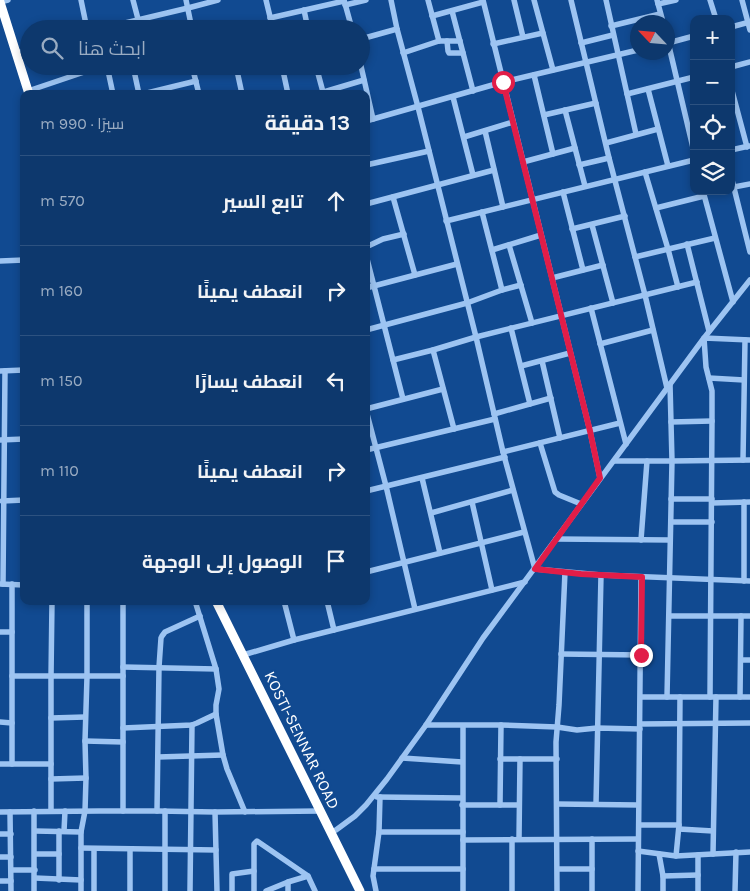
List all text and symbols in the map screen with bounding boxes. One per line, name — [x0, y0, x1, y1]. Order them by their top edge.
north arrow — [630, 15, 675, 60]
map controls — [690, 15, 735, 195]
button: + — [690, 15, 735, 60]
search box — [20, 20, 370, 75]
icon: search — [38, 34, 66, 62]
text: ابحث هنا — [78, 38, 146, 60]
button: − — [690, 60, 735, 105]
route start — [492, 71, 515, 94]
button: locate — [690, 105, 735, 150]
text: 13 دقيقة — [265, 111, 350, 135]
text: سيرًا · 990 m — [40, 114, 124, 133]
button: layers — [690, 150, 735, 195]
icon: ahead — [322, 187, 350, 215]
text: 570 m — [40, 191, 85, 210]
text: تابع السير — [223, 191, 303, 213]
icon: right — [322, 277, 350, 305]
text: 160 m — [40, 281, 83, 300]
text: انعطف يمينًا — [197, 281, 303, 303]
icon: left — [322, 367, 350, 395]
text: 150 m — [40, 371, 83, 390]
text: انعطف يسارًا — [195, 371, 303, 393]
icon: right — [322, 457, 350, 485]
text: 110 m — [40, 461, 79, 480]
text: انعطف يمينًا — [197, 461, 303, 483]
icon: arrive — [322, 547, 350, 575]
text: الوصول إلى الوجهة — [142, 551, 303, 573]
route end — [630, 644, 653, 667]
street label: KOSTI-SENNAR ROAD — [260, 668, 344, 812]

